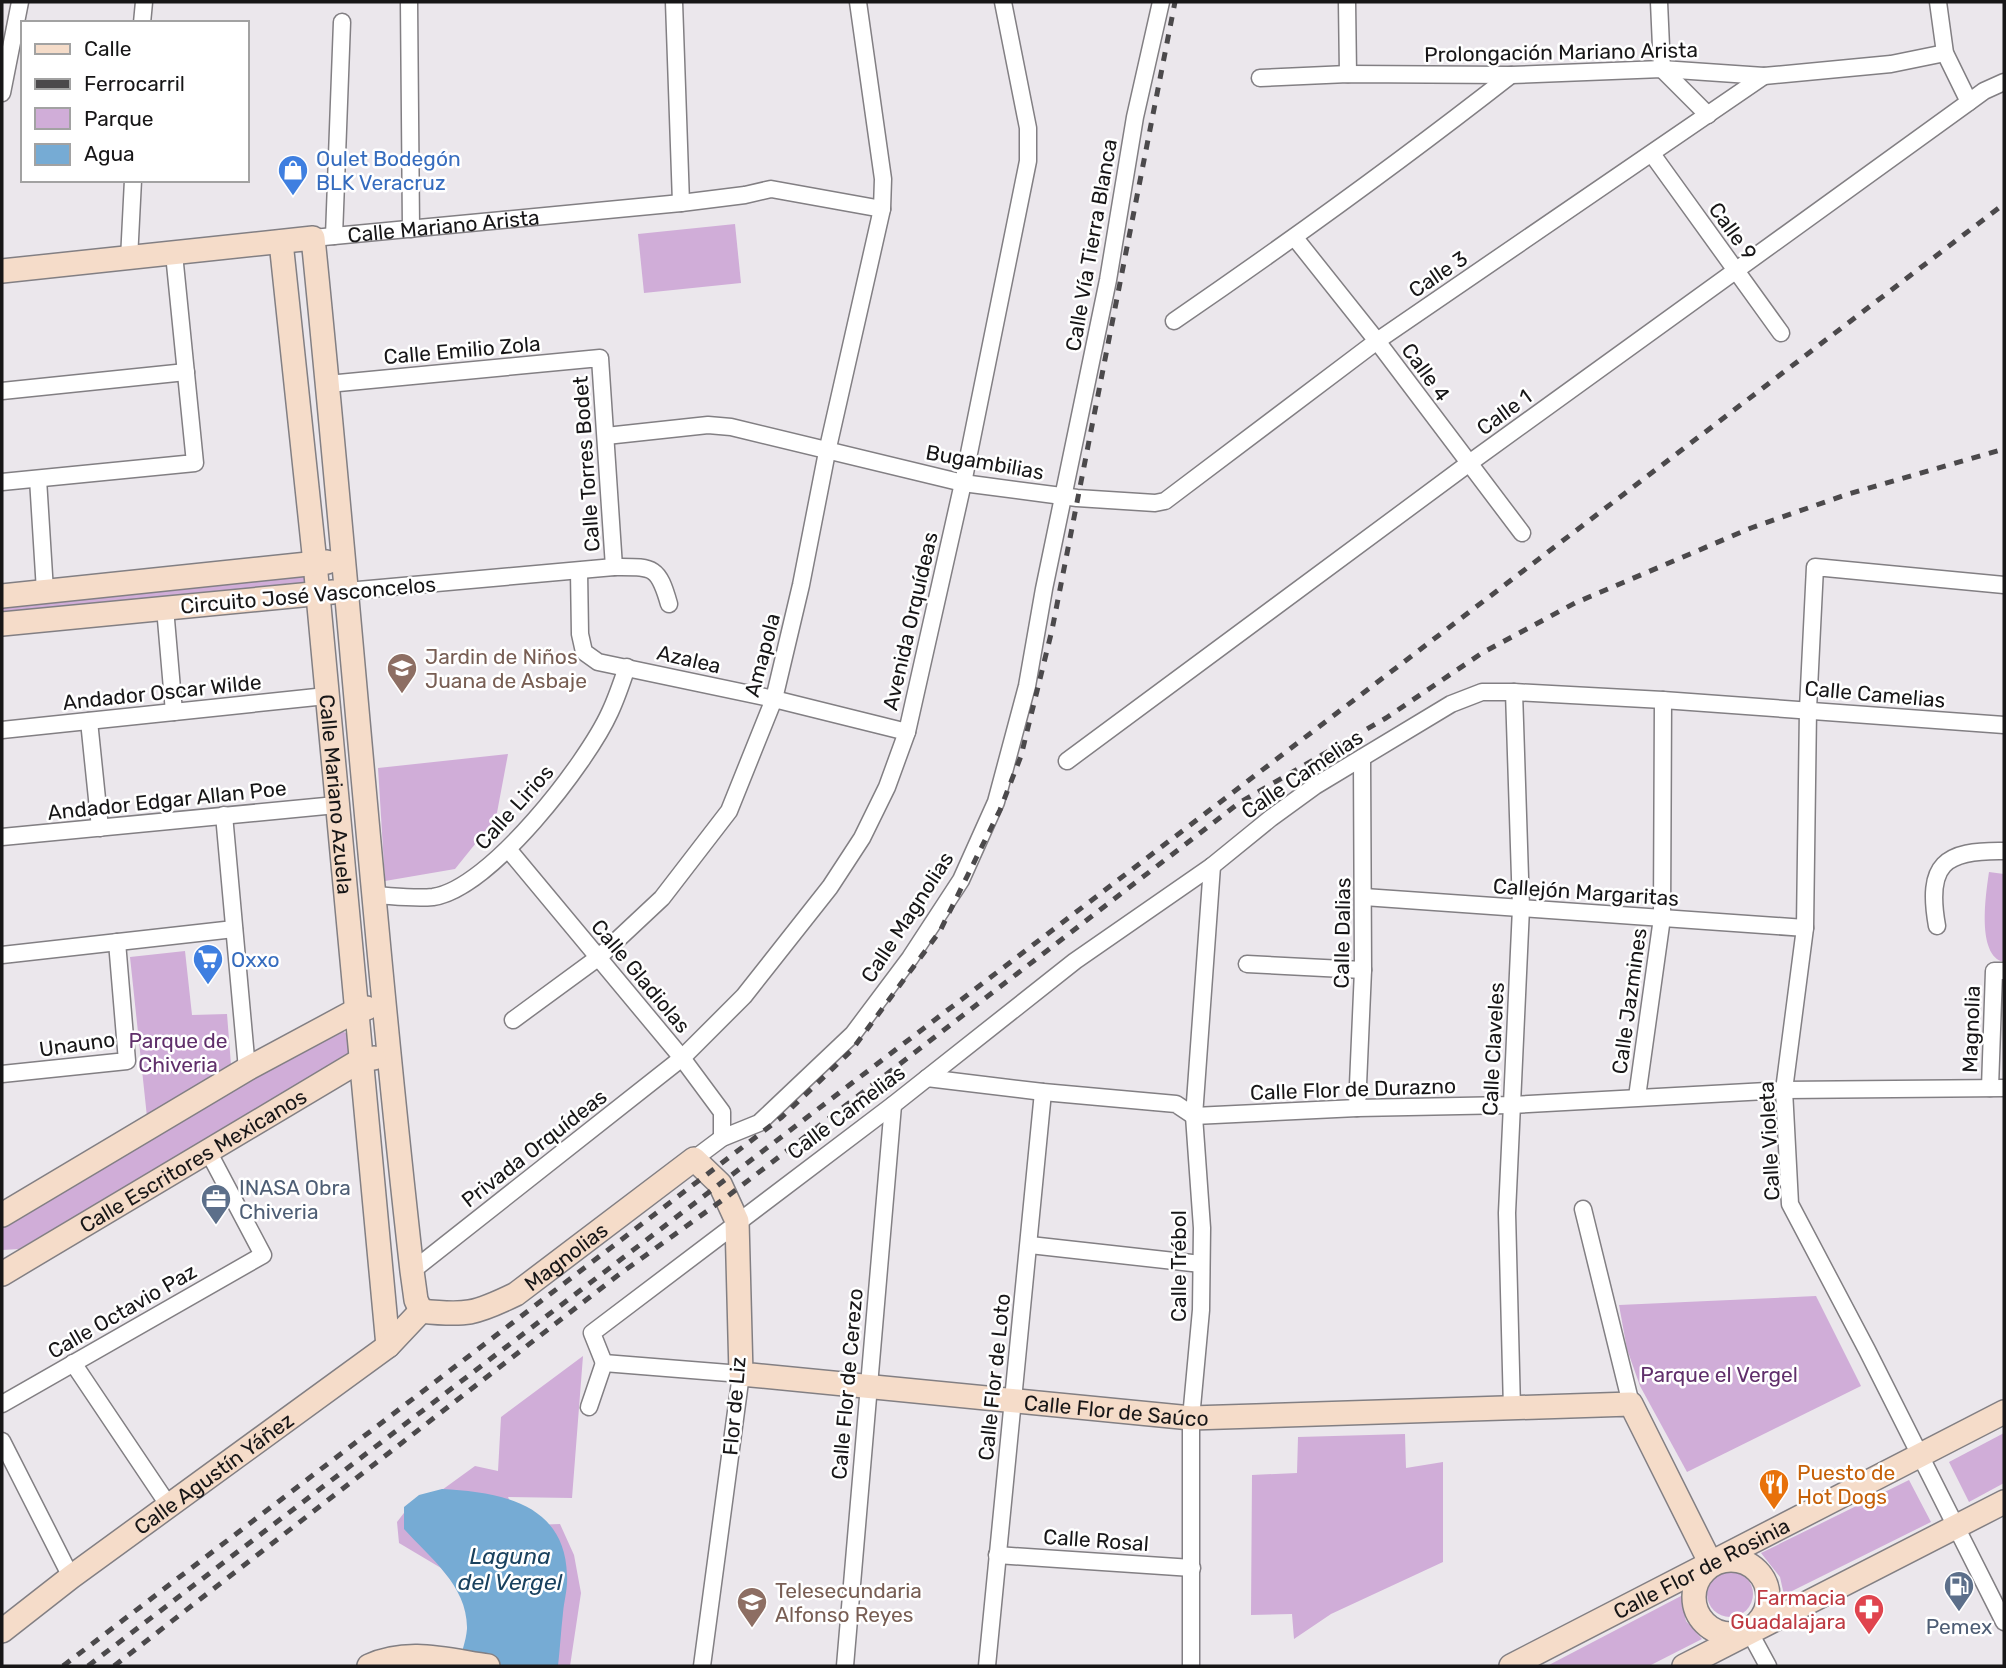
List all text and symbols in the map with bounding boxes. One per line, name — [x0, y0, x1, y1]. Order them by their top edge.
legend — [21, 21, 248, 182]
text: Calle — [84, 36, 132, 61]
street label: Prolongación Mariano Arista — [1424, 37, 1698, 67]
text: Ferrocarril — [84, 71, 185, 96]
text: Parque — [84, 106, 154, 131]
street label: Calle Vía Tierra Blanca — [1060, 137, 1122, 353]
text: Agua — [84, 141, 135, 166]
place label: Oulet Bodegón BLK Veracruz — [316, 146, 461, 195]
shop icon: Oulet Bodegón BLK Veracruz — [276, 153, 310, 197]
street label: Calle 9 — [1704, 197, 1762, 265]
street label: Calle Mariano Arista — [346, 204, 541, 247]
street label: Calle 3 — [1404, 245, 1472, 303]
street label: Calle Emilio Zola — [382, 331, 542, 369]
street label: Calle 4 — [1397, 338, 1455, 406]
street label: Calle Torres Bodet — [567, 375, 605, 553]
street label: Calle 1 — [1472, 384, 1536, 440]
street label: Bugambilias — [924, 439, 1046, 485]
street label: Avenida Orquídeas — [877, 529, 943, 713]
street label: Circuito José Vasconcelos — [179, 571, 437, 619]
street label: Amapola — [739, 610, 785, 700]
street label: Azalea — [655, 640, 723, 678]
place label: Jardin de Niños Juana de Asbaje — [425, 644, 587, 693]
school or university icon: Jardin de Niños Juana de Asbaje — [385, 651, 419, 695]
street label: Andador Oscar Wilde — [61, 669, 263, 715]
street label: Calle Camelias — [1804, 675, 1946, 713]
street label: Calle Mariano Azuela — [315, 693, 358, 895]
street label: Calle Camelias — [1236, 724, 1368, 824]
street label: Calle Lirios — [469, 759, 559, 855]
street label: Andador Edgar Allan Poe — [46, 775, 288, 825]
street label: Calle Magnolias — [855, 847, 959, 987]
street label: Callejón Margaritas — [1492, 873, 1680, 911]
street label: Calle Dalias — [1329, 877, 1355, 989]
street label: Calle Gladiolas — [586, 914, 696, 1038]
street label: Calle Jazmines — [1606, 926, 1652, 1076]
supermarket icon: Oxxo — [191, 942, 225, 986]
place label: Oxxo — [231, 947, 280, 972]
street label: Calle Claveles — [1477, 982, 1509, 1116]
street label: Magnolia — [1957, 985, 1985, 1073]
street label: Unauno — [37, 1026, 117, 1062]
park label: Parque de Chiveria — [129, 1028, 227, 1077]
street label: Calle Camelias — [782, 1060, 910, 1164]
street label: Calle Flor de Durazno — [1250, 1073, 1456, 1105]
street label: Calle Violeta — [1753, 1081, 1785, 1201]
street label: Calle Escritores Mexicanos — [75, 1083, 311, 1238]
street label: Privada Orquídeas — [456, 1084, 612, 1212]
place label: INASA Obra Chiveria — [239, 1175, 351, 1224]
office icon: INASA Obra Chiveria — [199, 1182, 233, 1226]
street label: Calle Trébol — [1166, 1210, 1191, 1322]
street label: Magnolias — [519, 1217, 612, 1296]
street label: Calle Octavio Paz — [43, 1258, 201, 1364]
street label: Calle Flor de Cerezo — [826, 1287, 868, 1481]
street label: Calle Flor de Loto — [973, 1292, 1015, 1462]
street label: Flor de Liz — [717, 1356, 751, 1456]
park label: Parque el Vergel — [1640, 1362, 1798, 1387]
street label: Calle Flor de Saúco — [1023, 1389, 1209, 1431]
street label: Calle Agustín Yáñez — [129, 1407, 298, 1539]
place label: Puesto de Hot Dogs — [1797, 1460, 1895, 1509]
restaurant icon: Puesto de Hot Dogs — [1757, 1467, 1791, 1511]
street label: Calle Flor de Rosinia — [1609, 1512, 1794, 1624]
street label: Calle Rosal — [1042, 1524, 1150, 1556]
water label: Laguna del Vergel — [458, 1542, 563, 1596]
fuel station icon: Pemex — [1942, 1569, 1976, 1613]
place label: Telesecundaria Alfonso Reyes — [775, 1578, 922, 1627]
school or university icon: Telesecundaria Alfonso Reyes — [735, 1585, 769, 1629]
place label: Farmacia Guadalajara — [1730, 1585, 1846, 1634]
pharmacy icon: Farmacia Guadalajara — [1852, 1592, 1886, 1636]
place label: Pemex — [1926, 1614, 1992, 1639]

